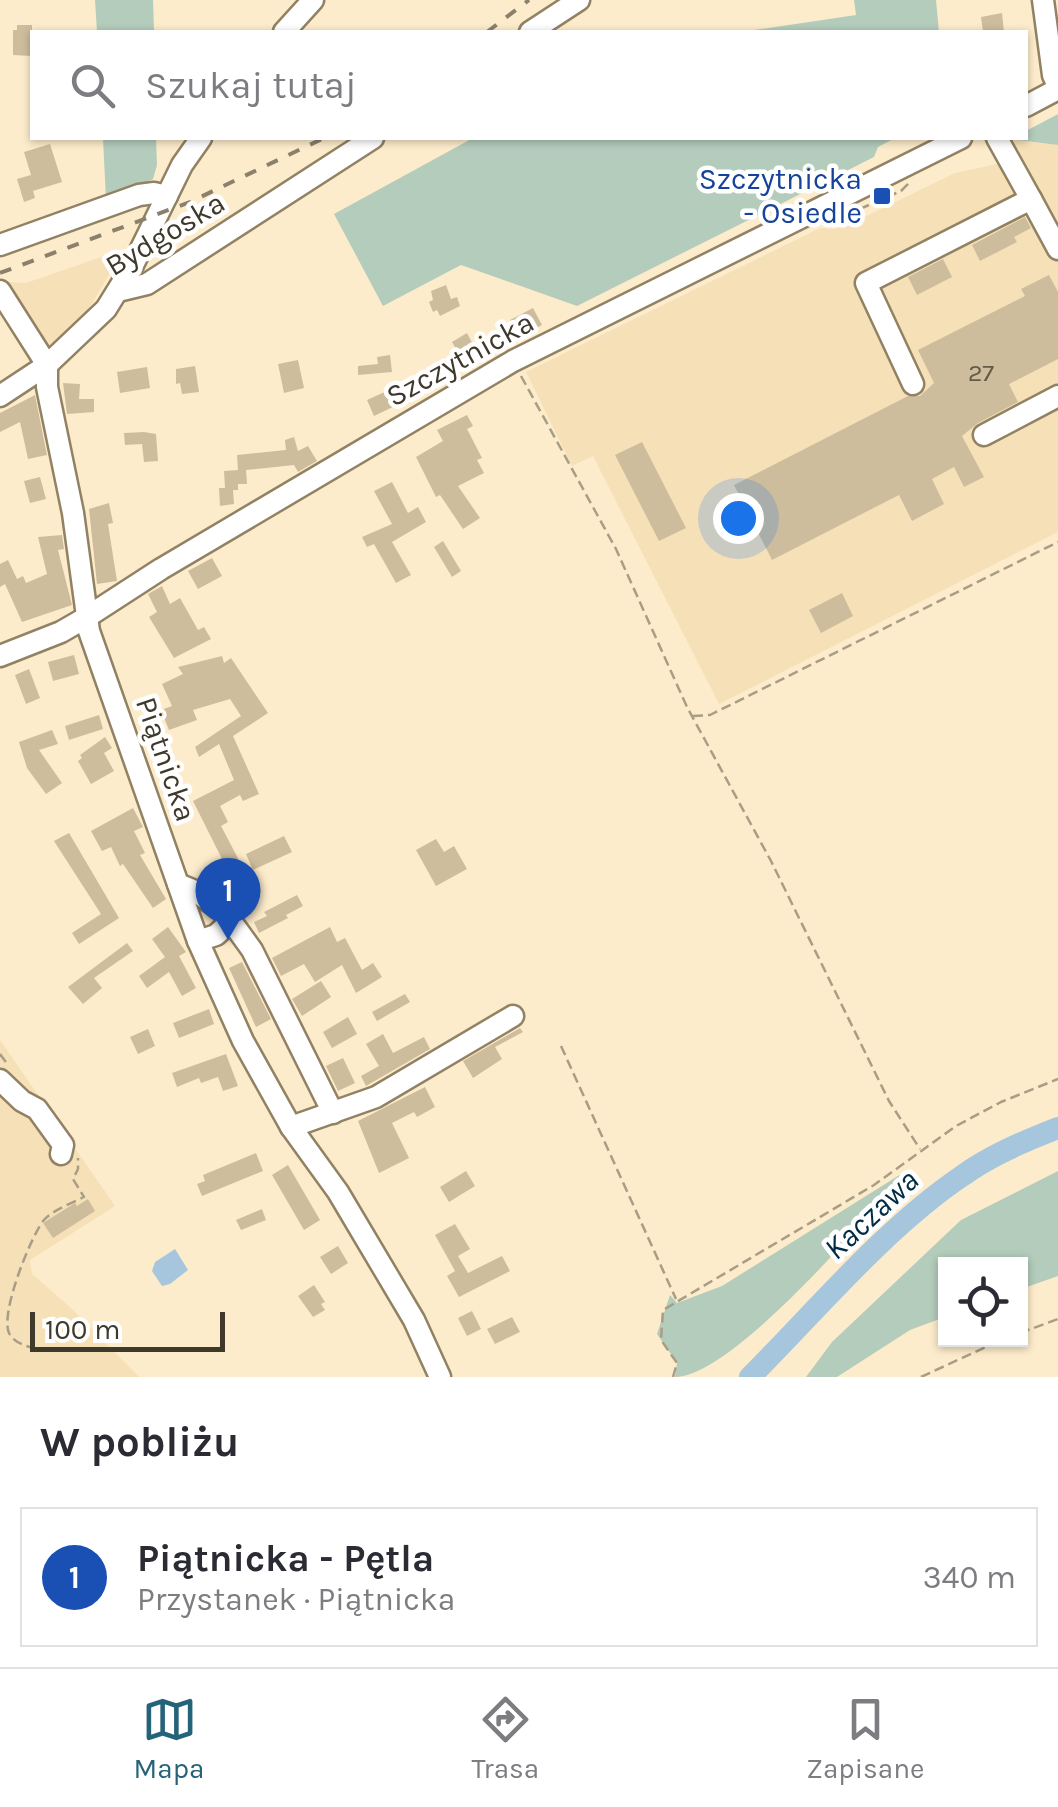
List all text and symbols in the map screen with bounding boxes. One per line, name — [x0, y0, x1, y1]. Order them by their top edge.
search box — [30, 30, 1028, 140]
icon: search — [65, 58, 120, 113]
text: Szukaj tutaj — [145, 63, 357, 108]
place label: Szczytnicka - Osiedle — [699, 161, 862, 231]
street label: Bydgoska — [99, 184, 231, 284]
marker: Szczytnicka - Osiedle — [871, 185, 893, 207]
street label: Szczytnicka — [380, 304, 540, 414]
house number: 27 — [968, 358, 994, 387]
your location — [713, 493, 764, 544]
street label: Piątnicka — [128, 692, 204, 826]
pin: 1 — [196, 858, 260, 940]
water label: Kaczawa — [817, 1162, 926, 1267]
map controls — [938, 1257, 1028, 1347]
button: locate — [938, 1257, 1028, 1347]
scale bar — [30, 1307, 225, 1352]
text: 100 m — [45, 1313, 120, 1346]
text: W pobliżu — [40, 1417, 239, 1467]
text: Piątnicka - Pętla — [137, 1536, 434, 1581]
text: 1 — [69, 1559, 80, 1596]
text: 340 m — [923, 1559, 1016, 1596]
text: Przystanek · Piątnicka — [137, 1581, 455, 1618]
tab: Mapa — [134, 1692, 204, 1785]
tab: Trasa — [472, 1692, 539, 1785]
tab: Zapisane — [806, 1692, 924, 1785]

